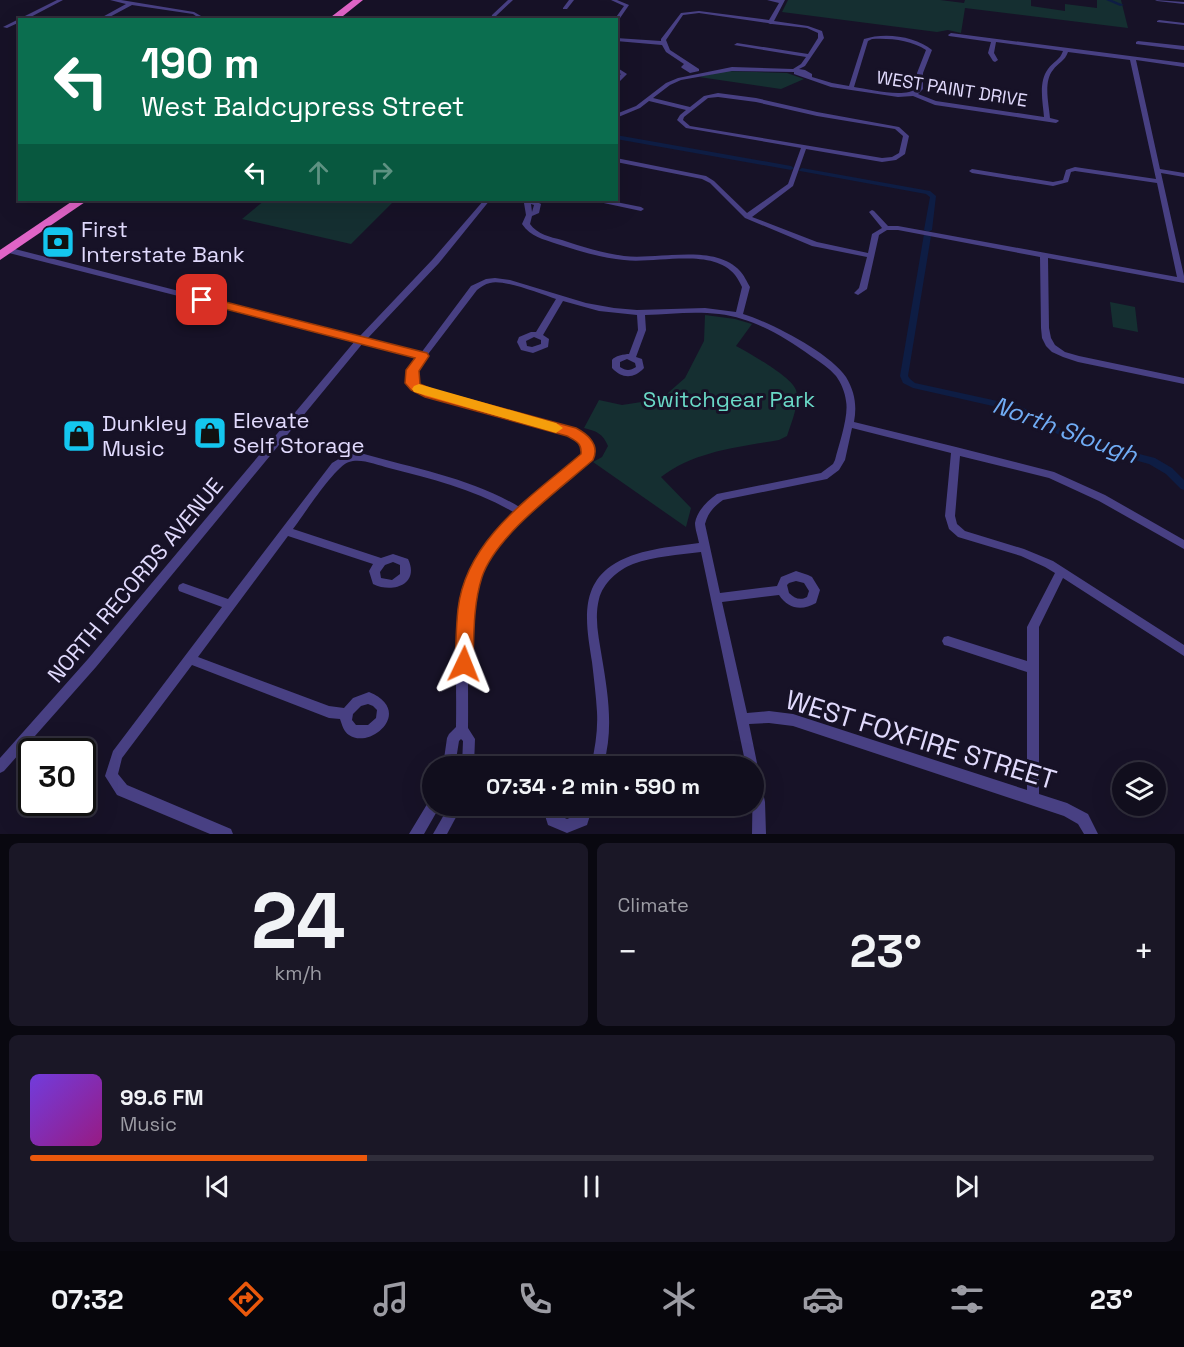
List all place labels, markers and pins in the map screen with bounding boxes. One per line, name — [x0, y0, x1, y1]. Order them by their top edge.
place label: First Interstate Bank — [81, 215, 245, 268]
bank icon: First Interstate Bank — [40, 224, 76, 260]
pin — [176, 274, 227, 325]
place label: Elevate Self Storage — [233, 406, 365, 459]
place label: Dunkley Music — [102, 409, 187, 462]
shop icon: Elevate Self Storage — [192, 415, 228, 451]
shop icon: Dunkley Music — [61, 418, 97, 454]

